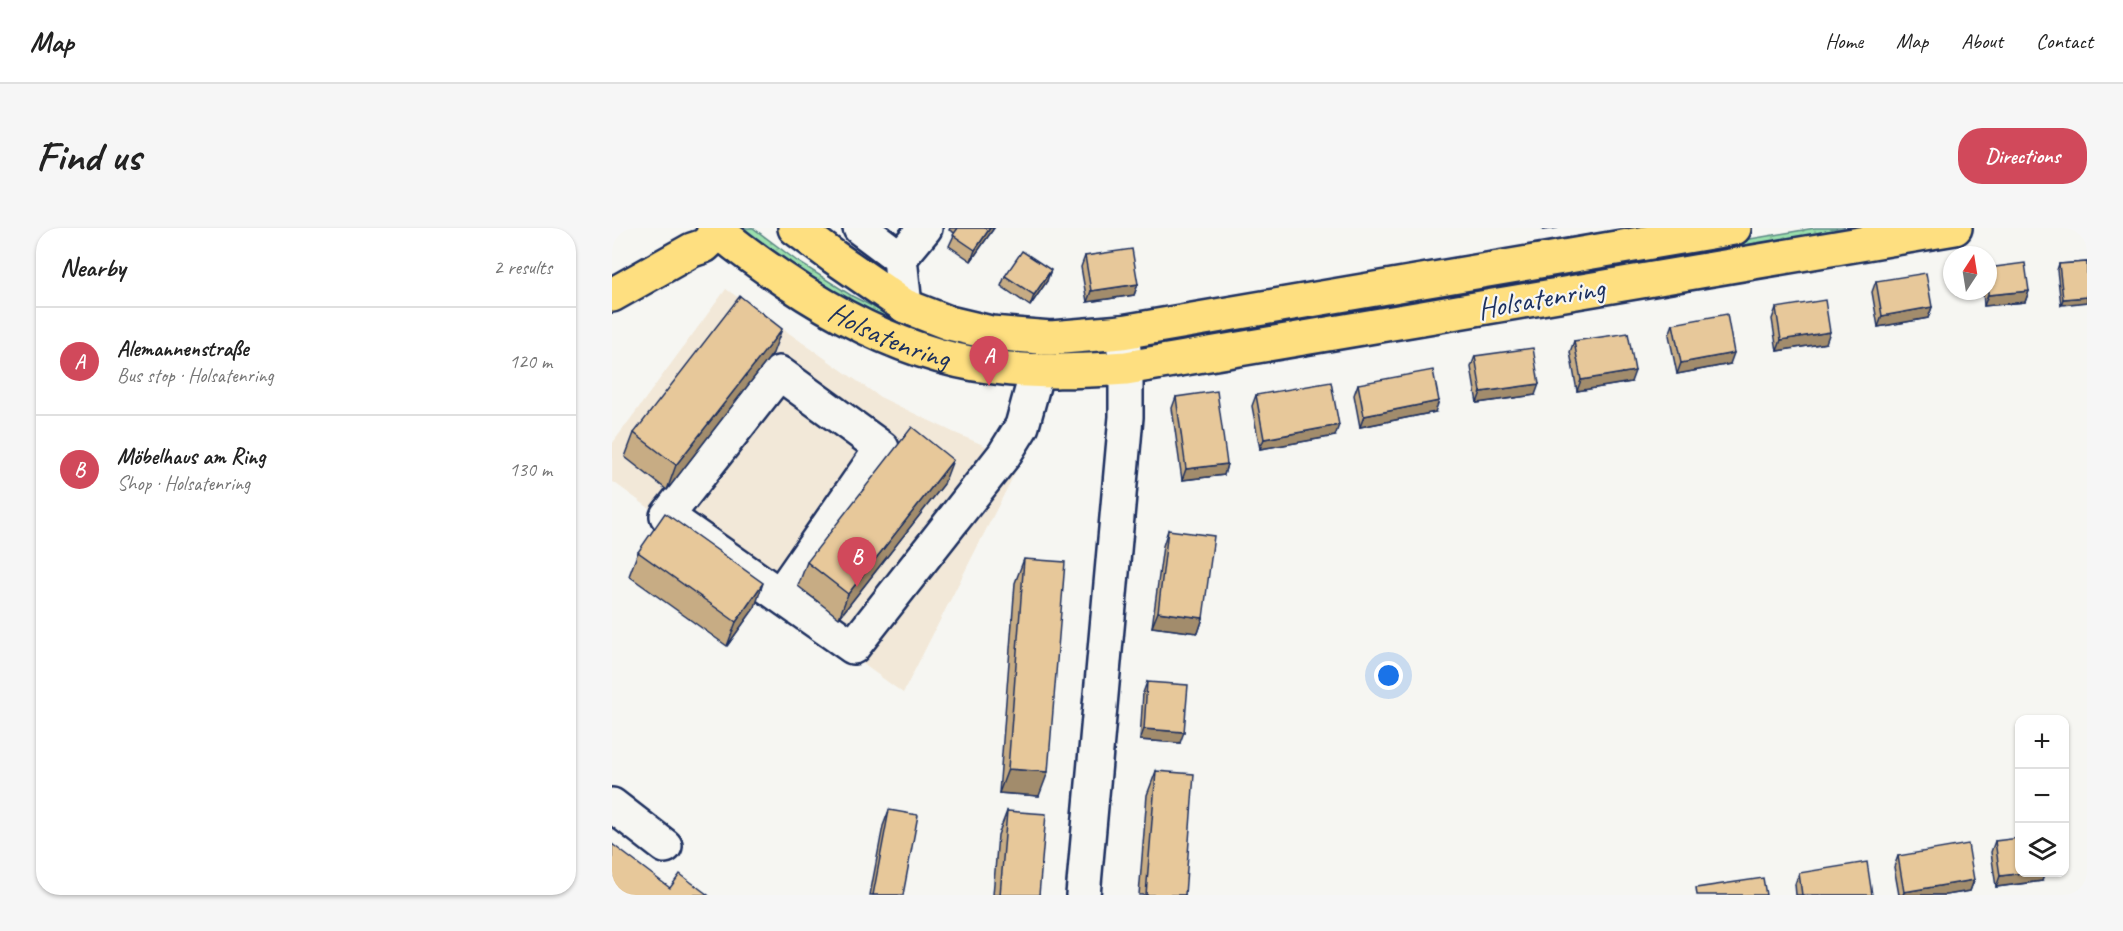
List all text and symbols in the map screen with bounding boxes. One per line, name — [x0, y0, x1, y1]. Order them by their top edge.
text: Map — [30, 24, 73, 59]
text: Home — [1825, 28, 1863, 54]
text: Map — [1896, 28, 1928, 54]
text: About — [1961, 28, 2003, 54]
text: Contact — [2036, 28, 2093, 54]
button: Directions — [1958, 128, 2087, 184]
text: Find us — [36, 130, 141, 183]
north arrow — [1943, 246, 1997, 300]
text: Nearby — [60, 251, 125, 284]
text: 2 results — [493, 255, 552, 280]
street label: Holsatenring — [1474, 268, 1609, 328]
street label: Holsatenring — [822, 293, 956, 377]
text: Alemannenstraße — [117, 335, 248, 363]
pin: A — [970, 336, 1009, 386]
text: A — [74, 349, 85, 374]
text: 120 m — [509, 349, 552, 374]
text: Bus stop · Holsatenring — [117, 363, 274, 388]
text: Möbelhaus am Ring — [117, 443, 265, 471]
text: B — [74, 457, 85, 482]
text: 130 m — [509, 457, 552, 482]
text: Shop · Holsatenring — [117, 471, 250, 496]
pin: B — [838, 538, 876, 587]
your location — [1374, 661, 1403, 690]
map controls — [2015, 715, 2069, 877]
button: + — [2015, 715, 2069, 769]
button: − — [2015, 769, 2069, 823]
button: layers — [2015, 823, 2069, 877]

